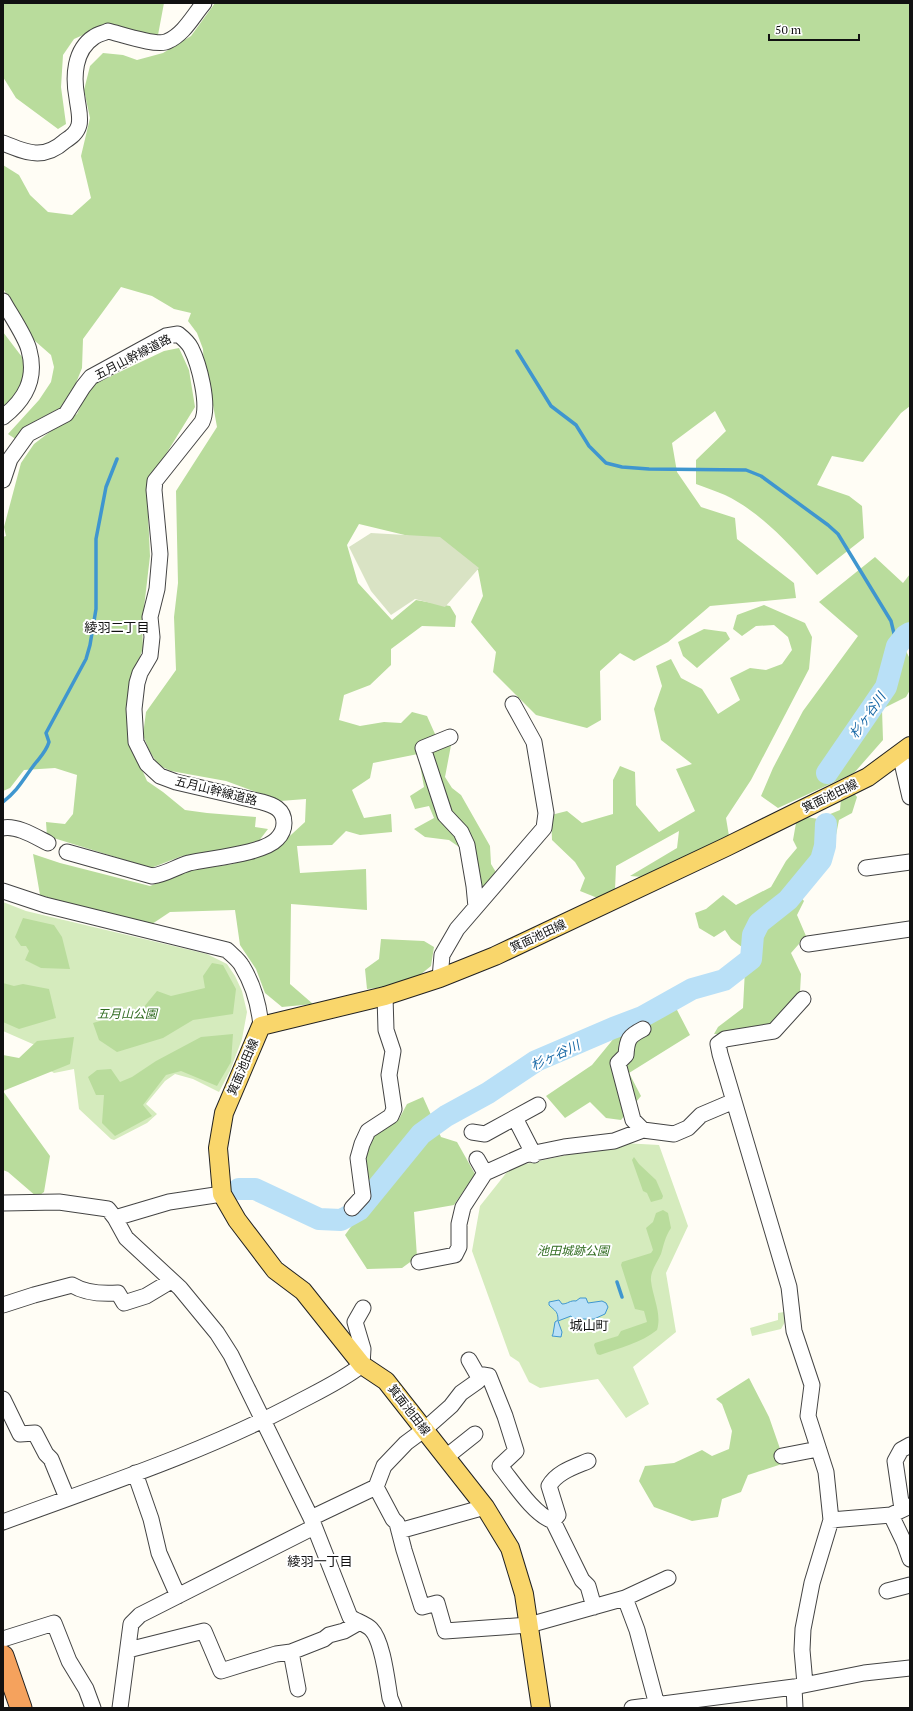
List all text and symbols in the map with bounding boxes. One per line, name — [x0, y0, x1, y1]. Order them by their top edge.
scale bar — [769, 16, 859, 42]
text: 50 m — [775, 22, 802, 37]
street label: 五月山幹線道路 — [92, 331, 174, 382]
district label: 綾羽二丁目 — [84, 618, 150, 636]
water label: 杉ヶ谷川 — [845, 687, 890, 741]
street label: 五月山幹線道路 — [174, 773, 259, 808]
street label: 箕面池田線 — [800, 776, 860, 815]
street label: 箕面池田線 — [507, 916, 568, 955]
park label: 五月山公園 — [97, 1006, 159, 1021]
water label: 杉ヶ谷川 — [528, 1035, 584, 1074]
street label: 箕面池田線 — [224, 1036, 261, 1097]
park label: 池田城跡公園 — [537, 1243, 611, 1258]
district label: 城山町 — [569, 1316, 609, 1334]
street label: 箕面池田線 — [385, 1381, 434, 1438]
district label: 綾羽一丁目 — [287, 1552, 353, 1570]

